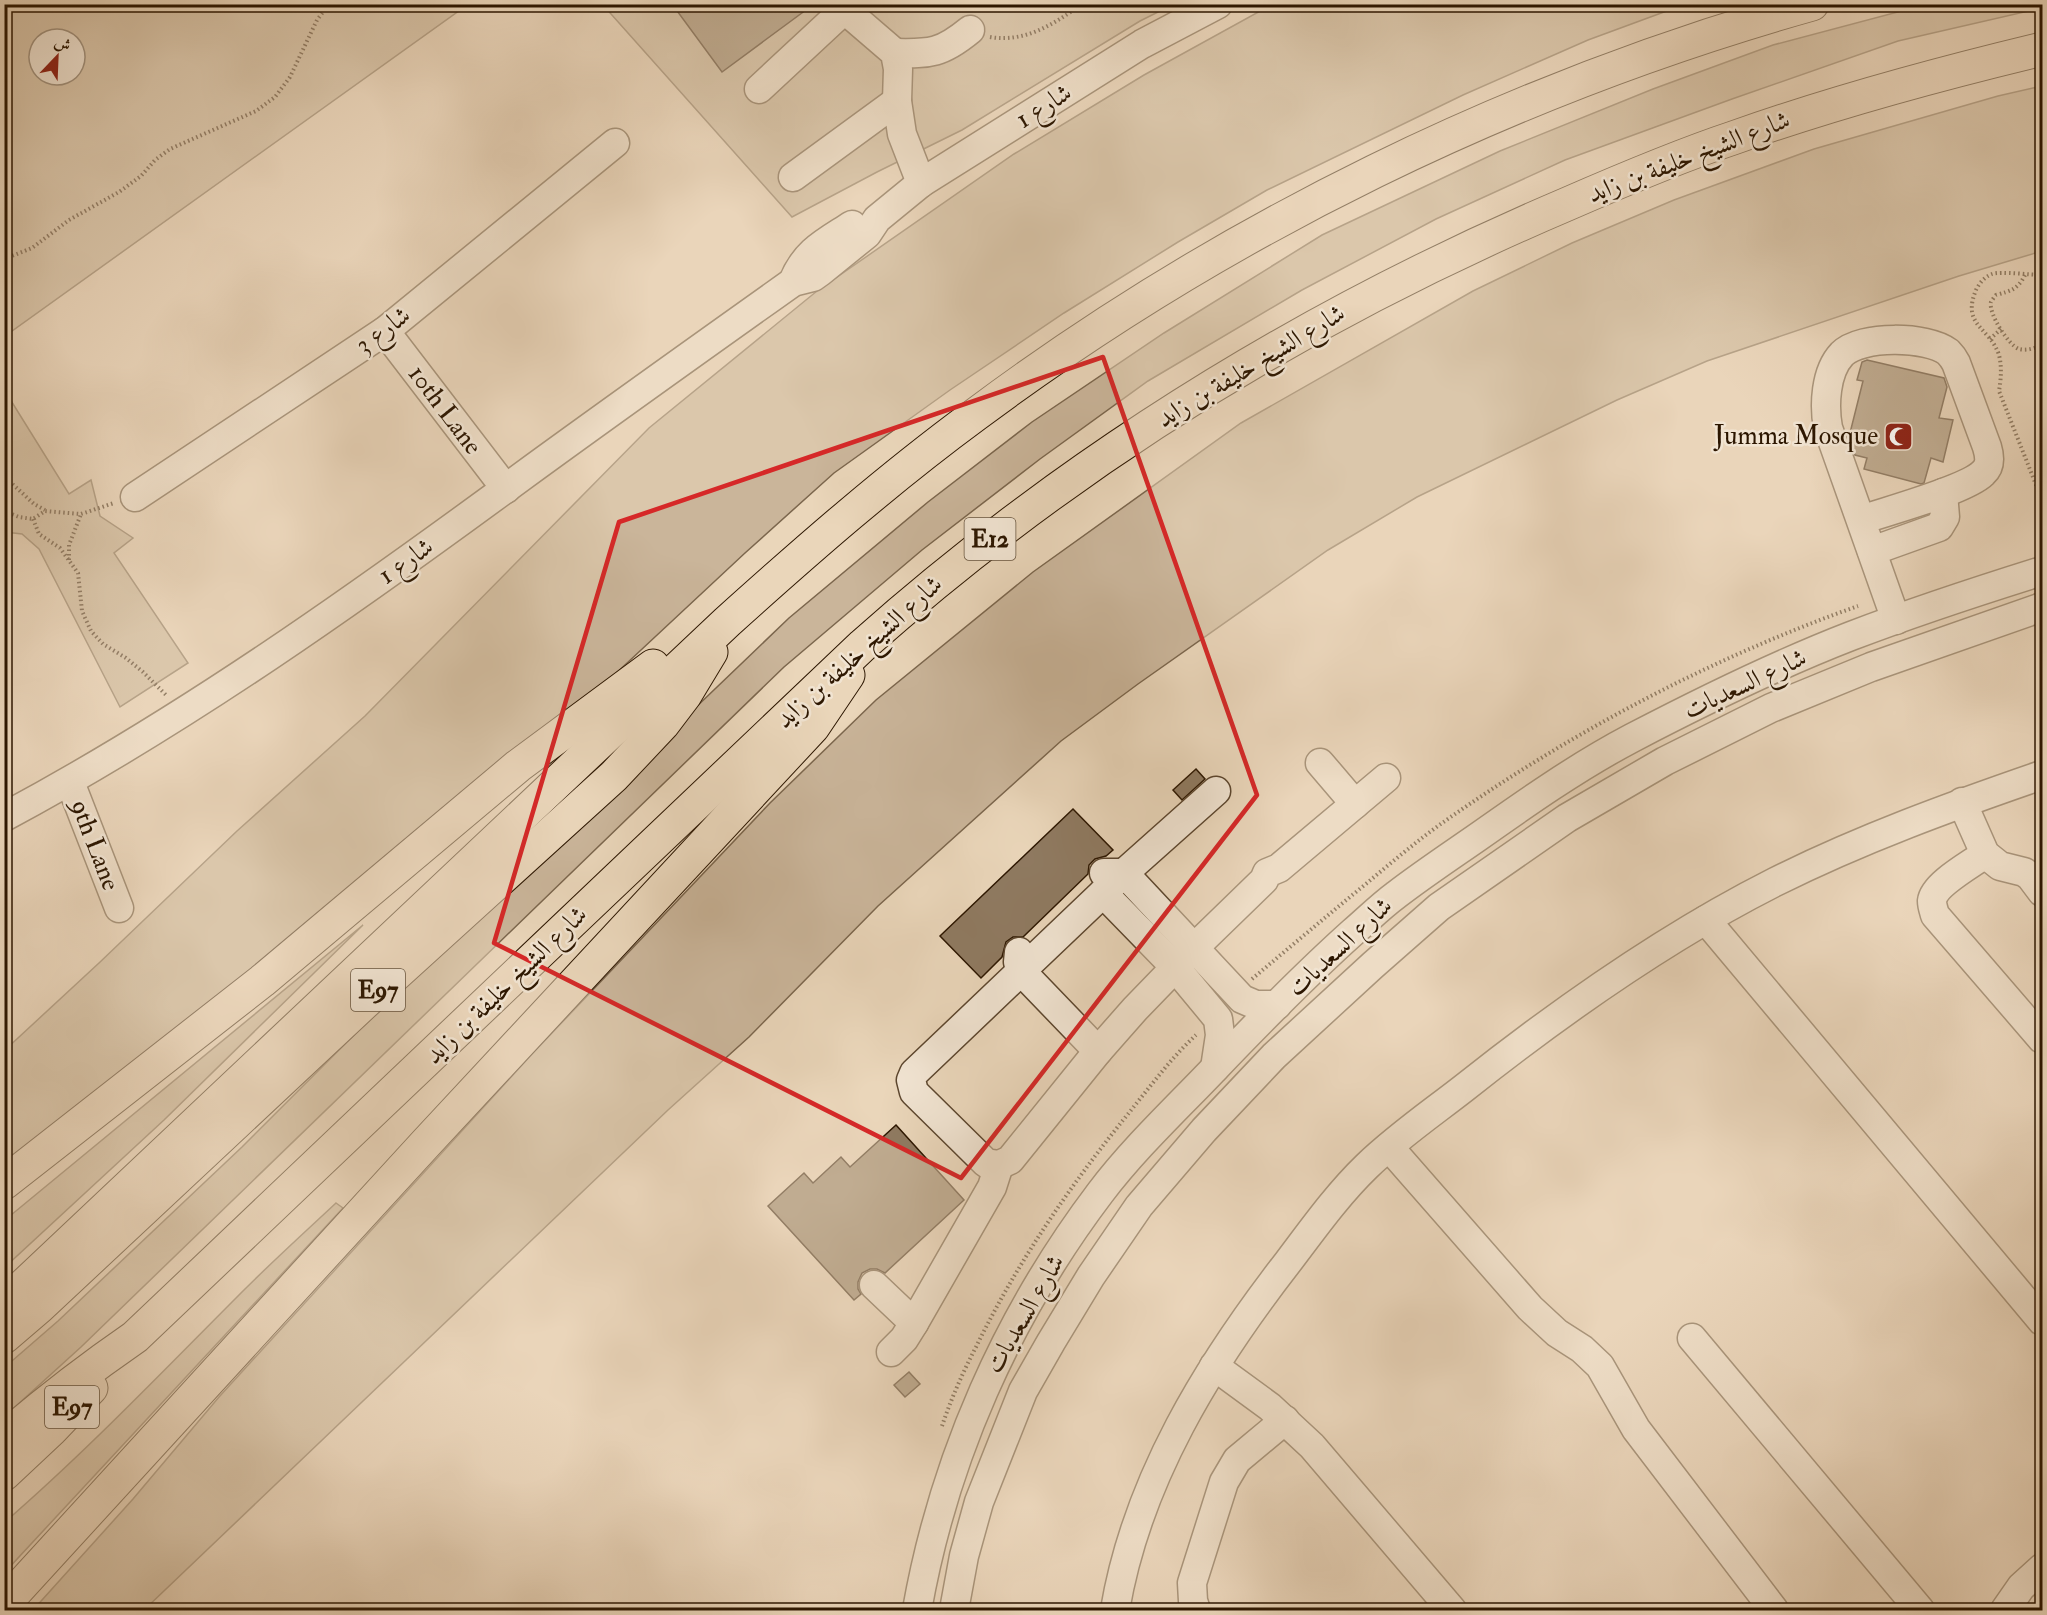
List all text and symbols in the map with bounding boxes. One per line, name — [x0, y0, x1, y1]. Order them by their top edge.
north arrow — [27, 27, 87, 87]
text: ش — [51, 32, 74, 56]
street label: شارع 1 — [1010, 77, 1081, 140]
street label: شارع الشيخ خليفة بن زايد — [1583, 104, 1797, 217]
street label: شارع الشيخ خليفة بن زايد — [1151, 297, 1355, 441]
street label: شارع 3 — [349, 299, 420, 365]
street label: 10th Lane — [401, 359, 489, 461]
place label: Jumma Mosque — [1713, 420, 1878, 452]
mosque icon: Jumma Mosque — [1883, 420, 1915, 452]
road number: E12 — [964, 518, 1016, 560]
street label: شارع 1 — [372, 531, 443, 595]
street label: شارع الشيخ خليفة بن زايد — [769, 568, 954, 741]
street label: شارع السعديات — [1678, 642, 1814, 731]
street label: 9th Lane — [62, 793, 127, 895]
street label: شارع السعديات — [1281, 890, 1403, 1007]
street label: شارع الشيخ خليفة بن زايد — [418, 899, 599, 1076]
road number: E97 — [351, 969, 405, 1011]
street label: شارع السعديات — [978, 1249, 1076, 1382]
road number: E97 — [45, 1386, 99, 1428]

